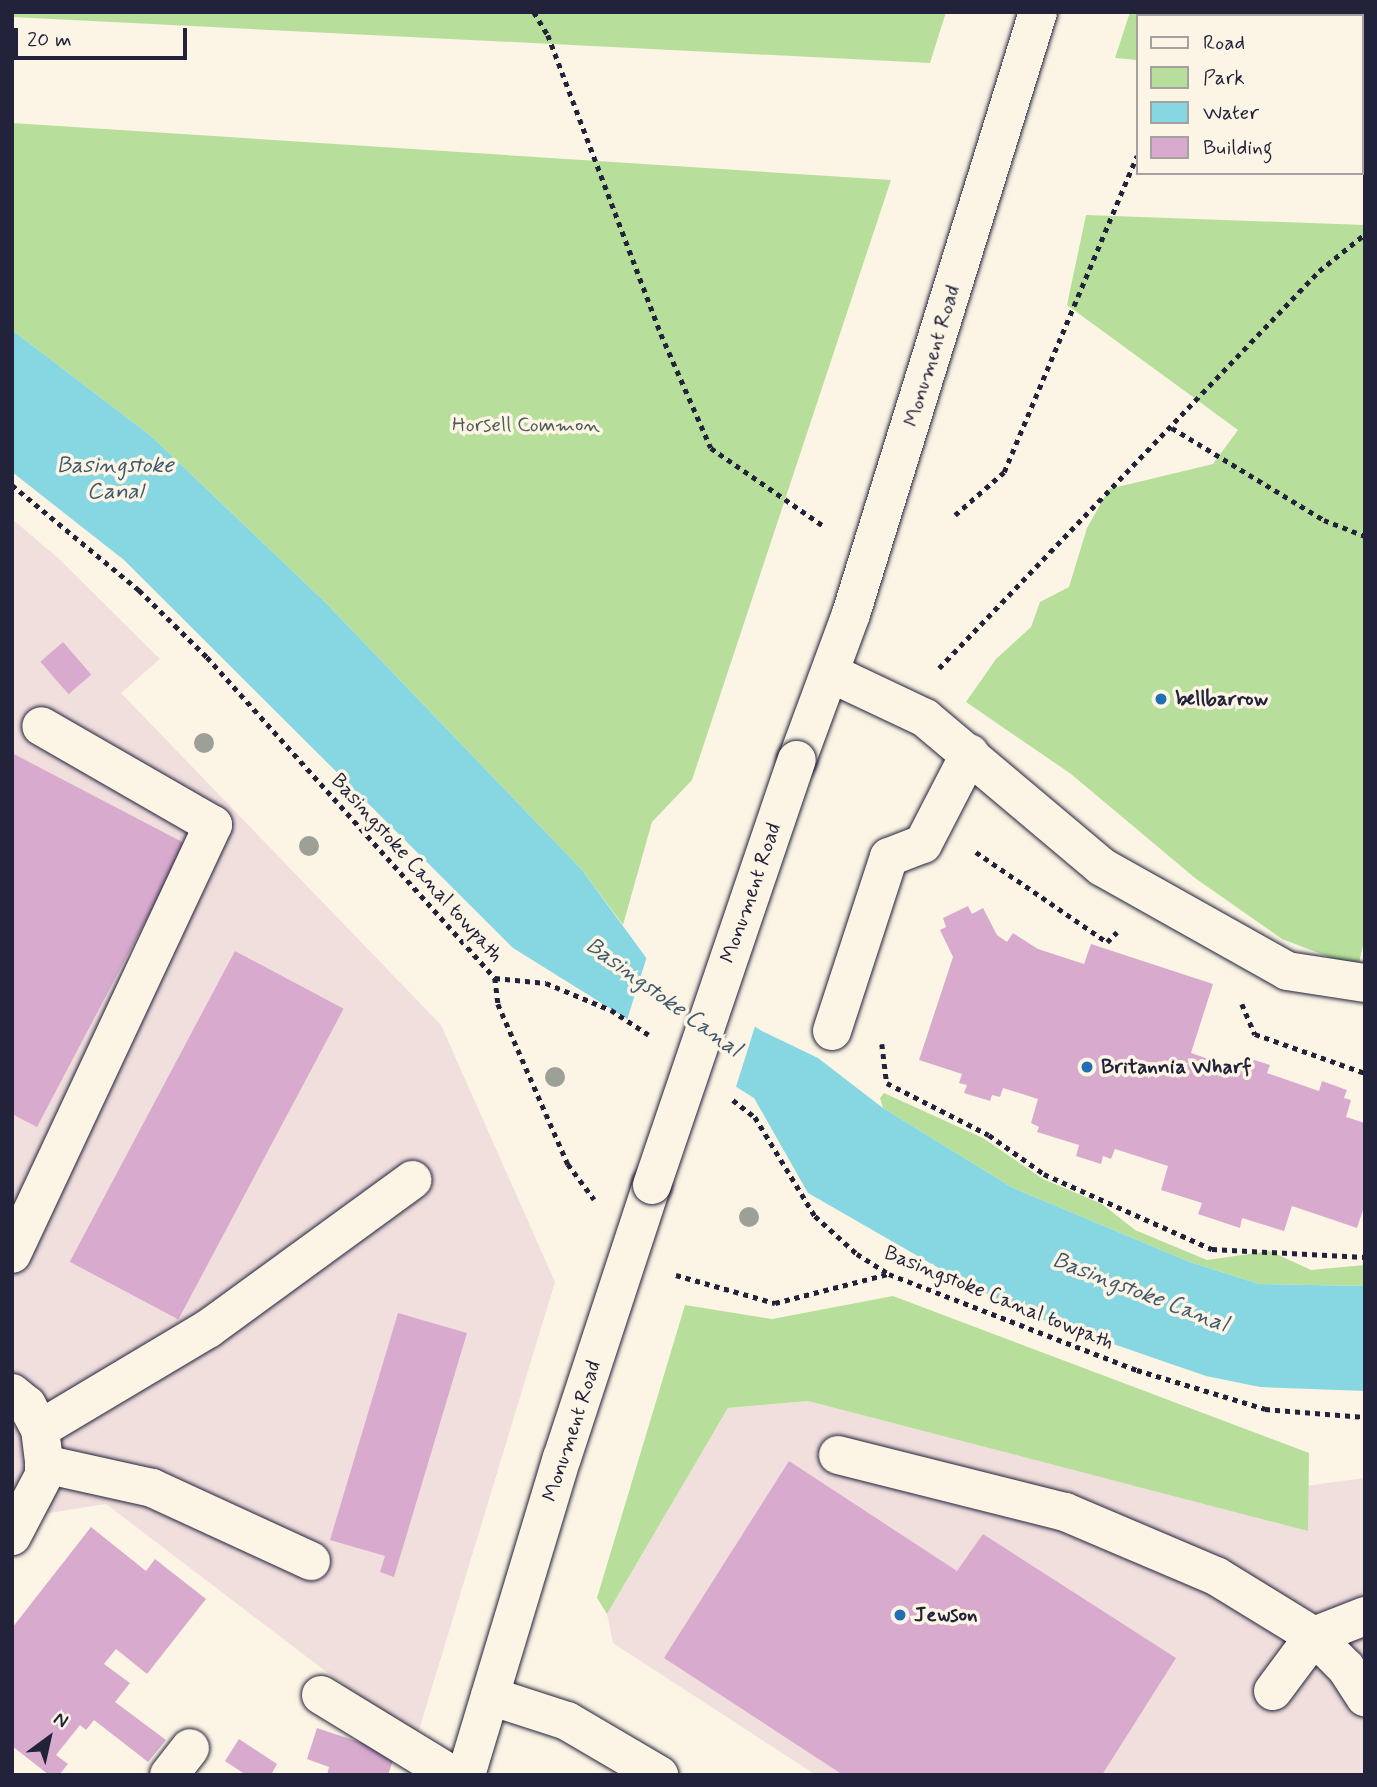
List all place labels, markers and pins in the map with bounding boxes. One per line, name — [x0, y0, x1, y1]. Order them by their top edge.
place label: bellbarrow — [1175, 686, 1268, 712]
marker: bellbarrow — [1153, 691, 1169, 707]
place label: Britannia Wharf — [1101, 1054, 1252, 1080]
marker: Britannia Wharf — [1079, 1059, 1095, 1075]
place label: Jewson — [914, 1602, 978, 1628]
marker: Jewson — [892, 1607, 908, 1623]

